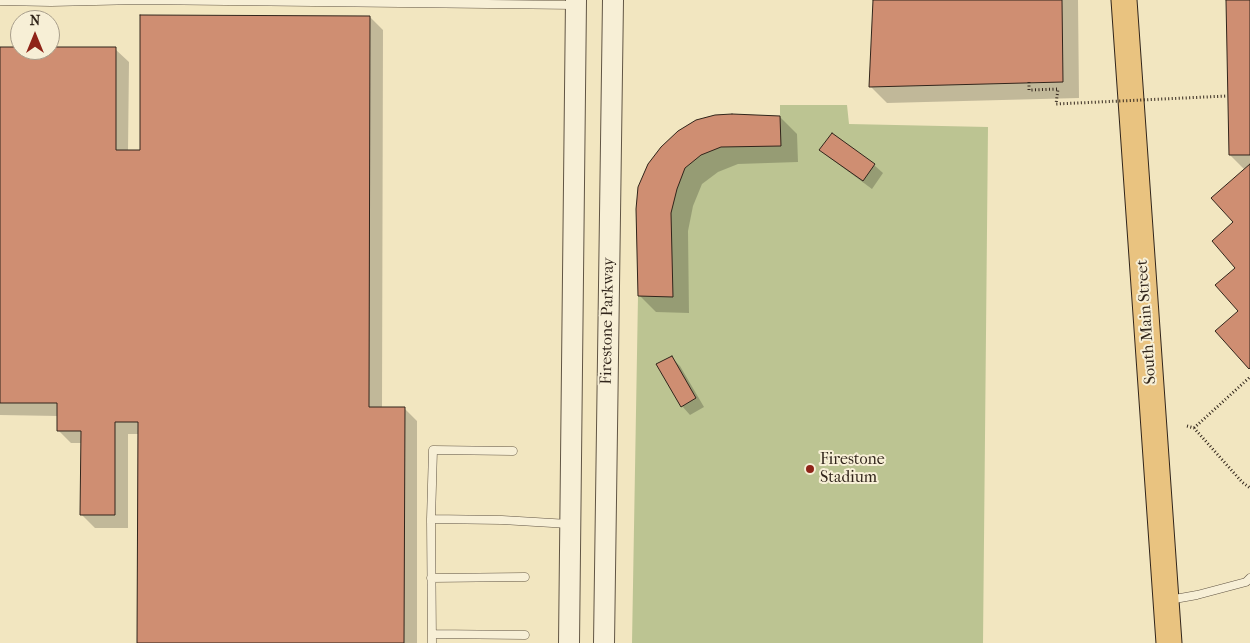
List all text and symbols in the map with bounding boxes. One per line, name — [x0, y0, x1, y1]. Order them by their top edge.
north arrow — [10, 10, 60, 60]
text: N — [30, 12, 40, 29]
street label: Firestone Parkway — [597, 257, 619, 385]
street label: South Main Street — [1133, 259, 1161, 385]
place label: Firestone Stadium — [820, 450, 885, 488]
marker: Firestone Stadium — [804, 463, 816, 475]

